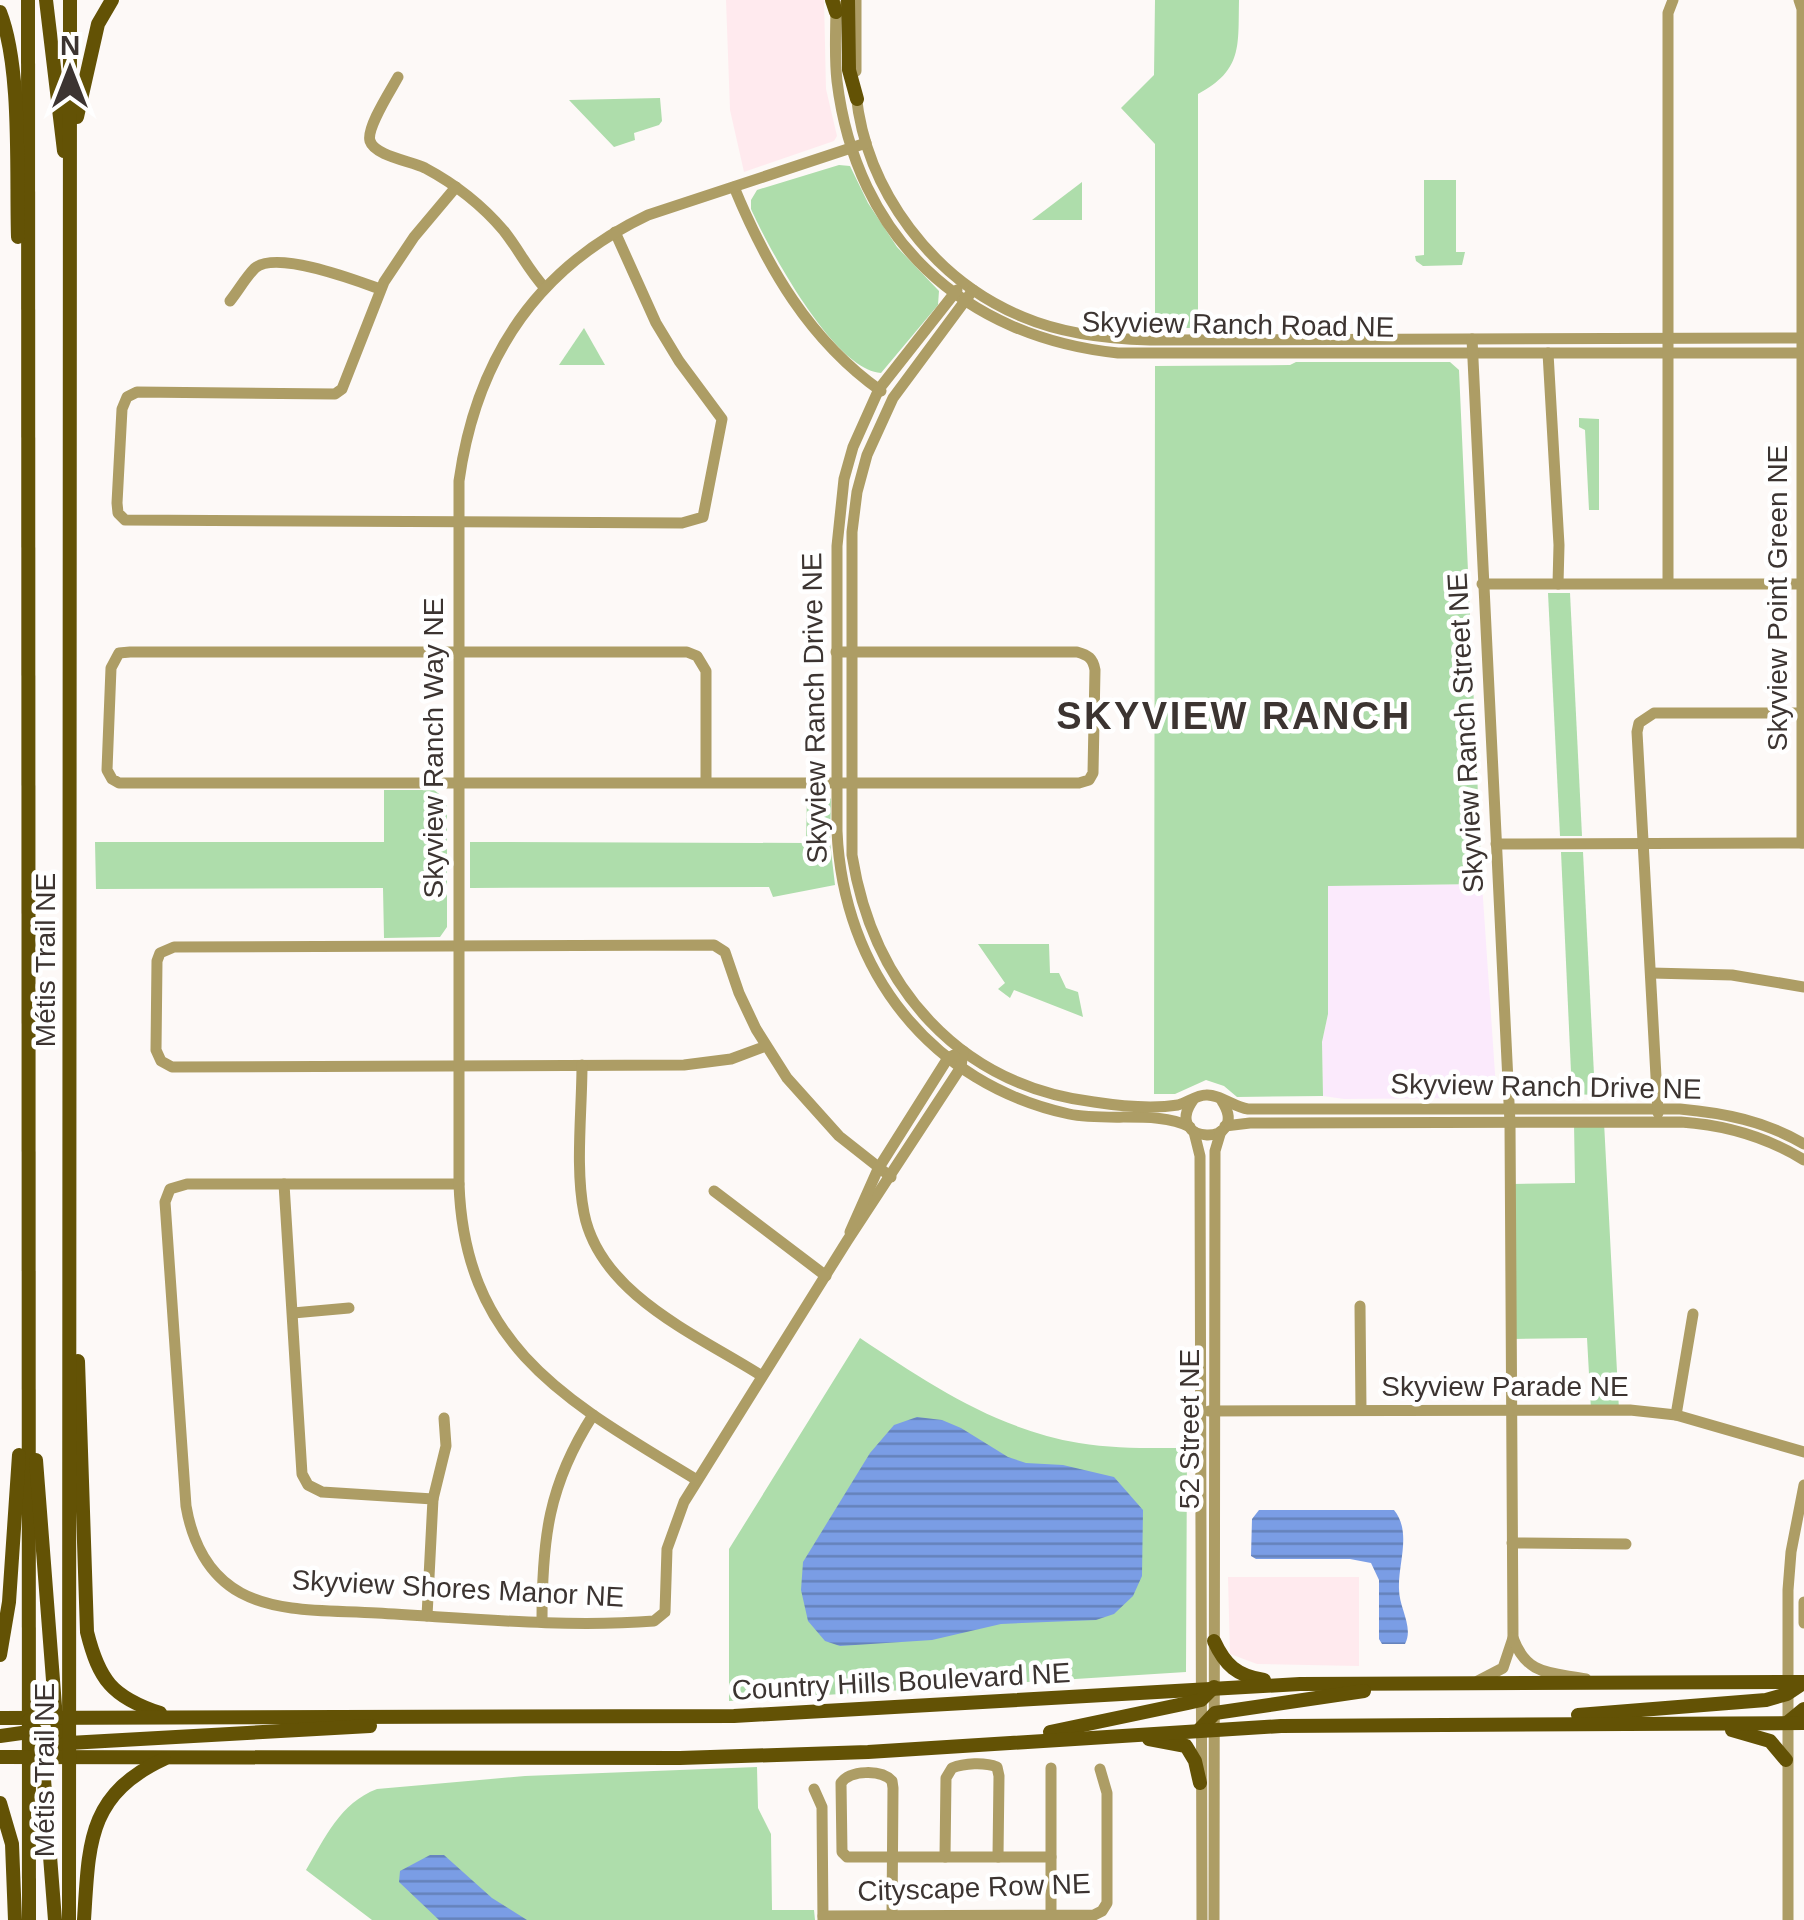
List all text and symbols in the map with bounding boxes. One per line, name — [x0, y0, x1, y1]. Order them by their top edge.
north arrow — [20, 20, 120, 120]
text: N — [60, 30, 80, 61]
street label: Skyview Ranch Road NE — [1081, 306, 1395, 343]
street label: Skyview Point Green NE — [1762, 445, 1793, 751]
street label: Skyview Ranch Drive NE — [796, 552, 833, 864]
street label: Skyview Ranch Street NE — [1442, 572, 1489, 894]
street label: Skyview Ranch Way NE — [418, 598, 449, 898]
district label: SKYVIEW RANCH — [1056, 695, 1412, 737]
street label: Métis Trail NE — [30, 873, 61, 1047]
street label: Skyview Ranch Drive NE — [1390, 1068, 1702, 1105]
street label: 52 Street NE — [1174, 1349, 1205, 1509]
street label: Skyview Parade NE — [1381, 1371, 1629, 1402]
street label: Skyview Shores Manor NE — [291, 1564, 625, 1613]
street label: Country Hills Boulevard NE — [731, 1657, 1071, 1706]
street label: Métis Trail NE — [29, 1683, 60, 1857]
street label: Cityscape Row NE — [857, 1868, 1091, 1907]

